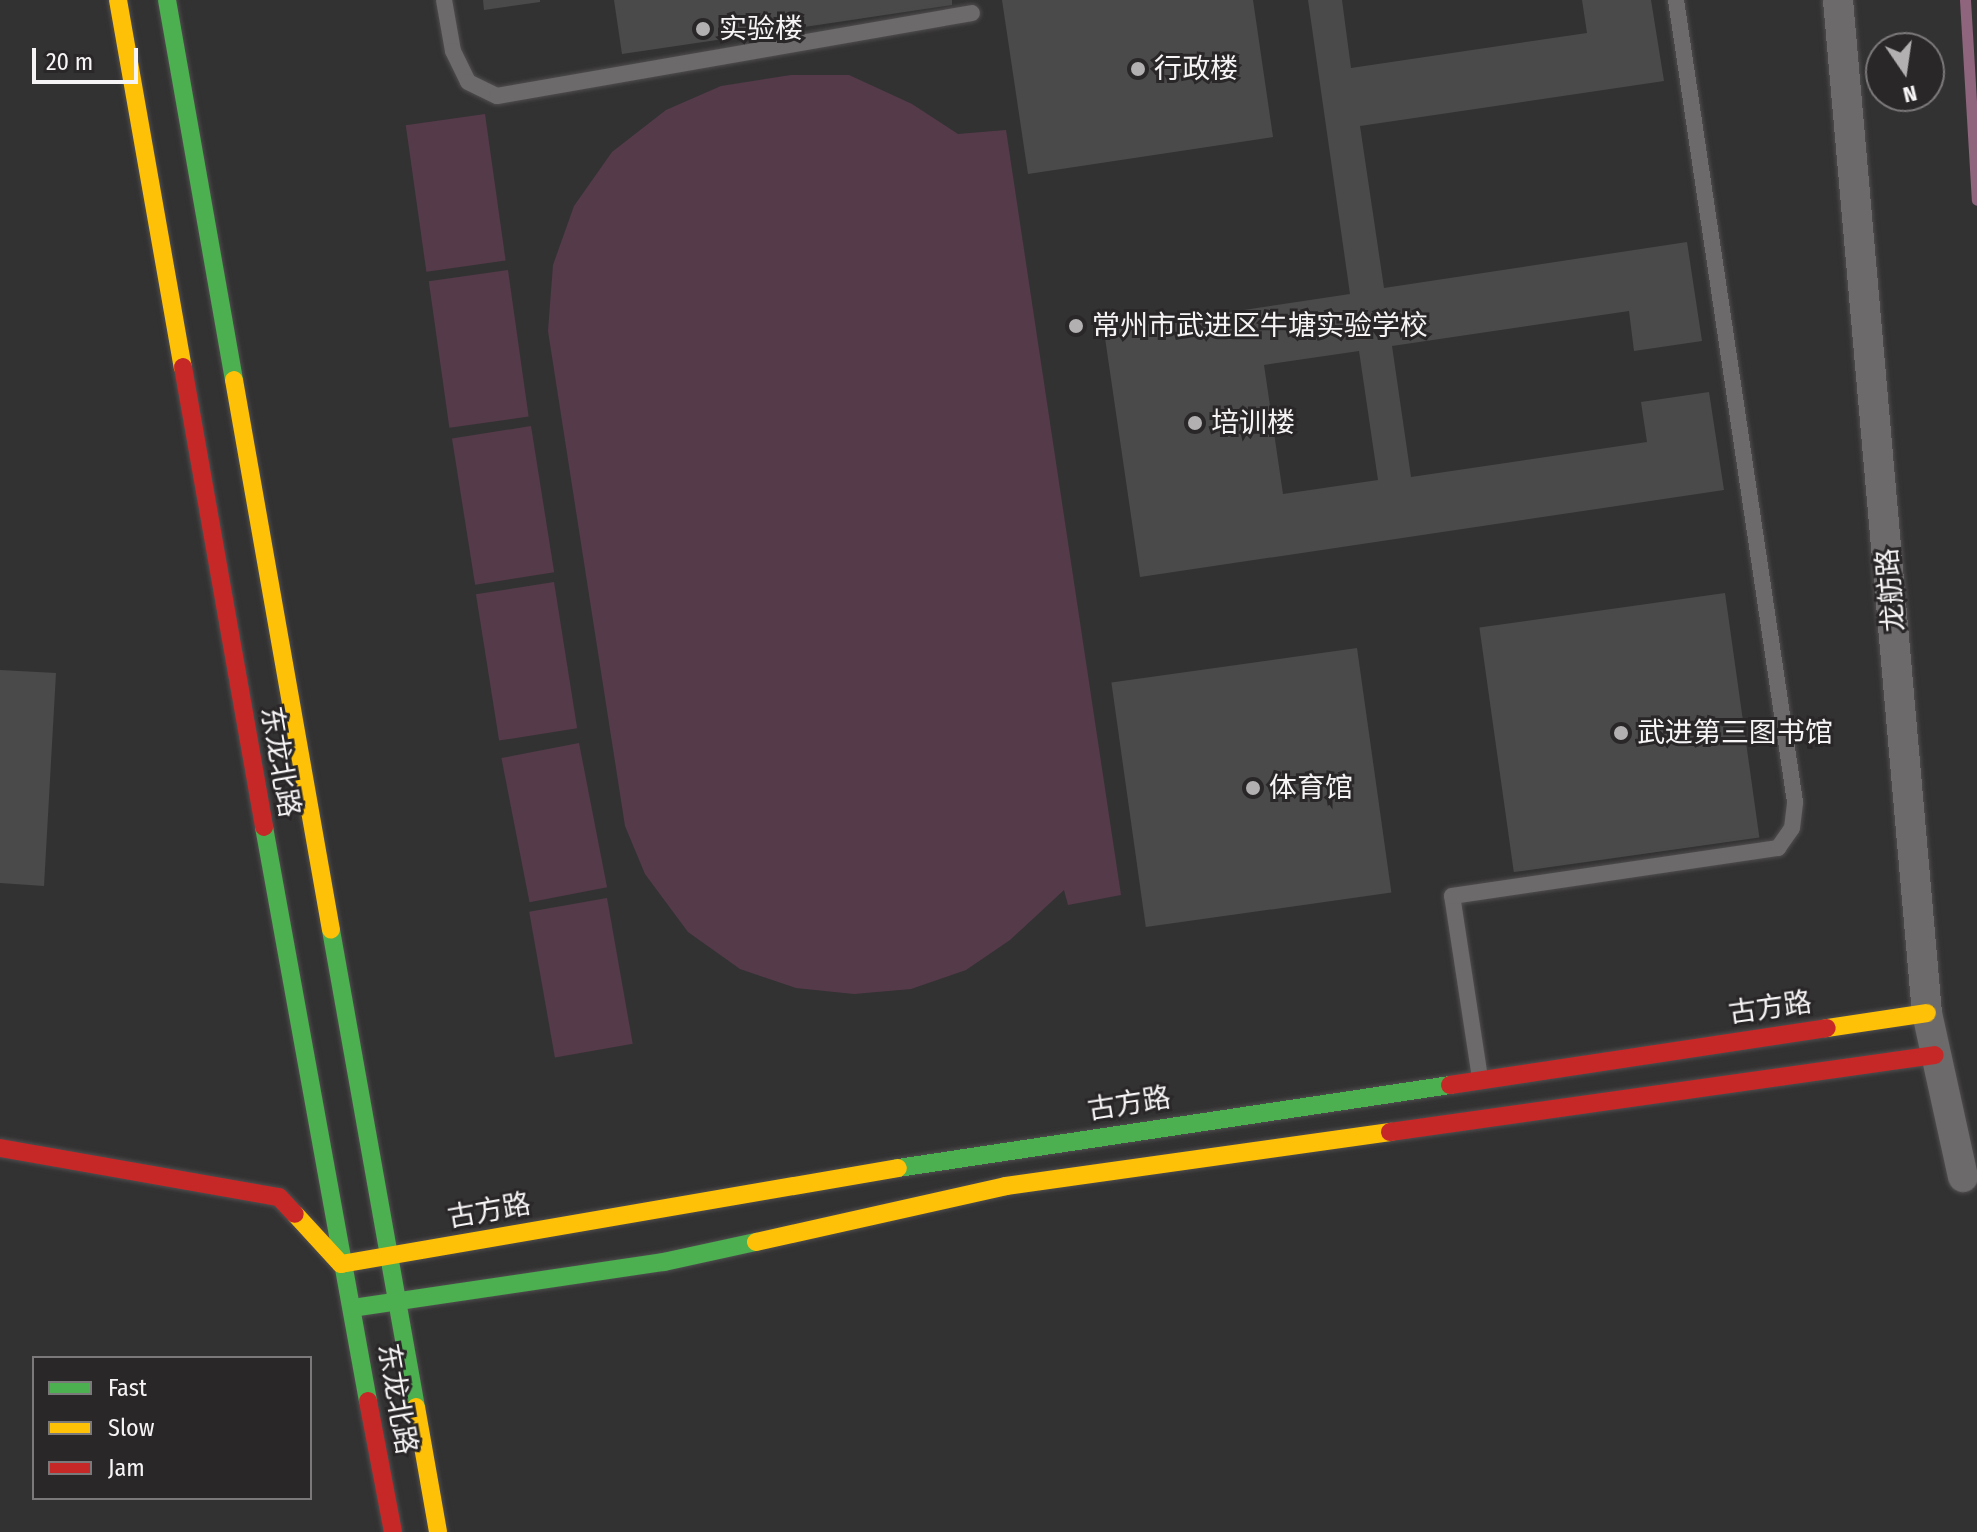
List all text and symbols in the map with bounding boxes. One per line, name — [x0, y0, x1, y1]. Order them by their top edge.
place label: 实验楼 — [719, 12, 803, 46]
marker: 实验楼 — [694, 20, 712, 38]
scale bar — [36, 32, 142, 82]
north arrow — [1865, 32, 1945, 112]
text: 20 m — [46, 48, 93, 76]
place label: 行政楼 — [1154, 52, 1238, 86]
marker: 行政楼 — [1129, 60, 1147, 78]
text: N — [1901, 79, 1920, 109]
place label: 常州市武进区牛塘实验学校 — [1092, 309, 1428, 343]
marker: 常州市武进区牛塘实验学校 — [1067, 317, 1085, 335]
place label: 培训楼 — [1211, 406, 1295, 440]
marker: 培训楼 — [1186, 414, 1204, 432]
street label: 龙舫路 — [1871, 547, 1911, 633]
street label: 东龙北路 — [254, 704, 306, 820]
place label: 武进第三图书馆 — [1637, 716, 1833, 750]
marker: 武进第三图书馆 — [1612, 724, 1630, 742]
place label: 体育馆 — [1269, 771, 1353, 805]
marker: 体育馆 — [1244, 779, 1262, 797]
street label: 古方路 — [1726, 986, 1814, 1030]
street label: 古方路 — [1085, 1081, 1173, 1127]
street label: 古方路 — [445, 1187, 533, 1235]
street label: 东龙北路 — [371, 1341, 423, 1457]
legend — [32, 1356, 312, 1500]
text: Fast — [108, 1374, 147, 1402]
text: Slow — [108, 1414, 154, 1442]
text: Jam — [108, 1454, 145, 1482]

